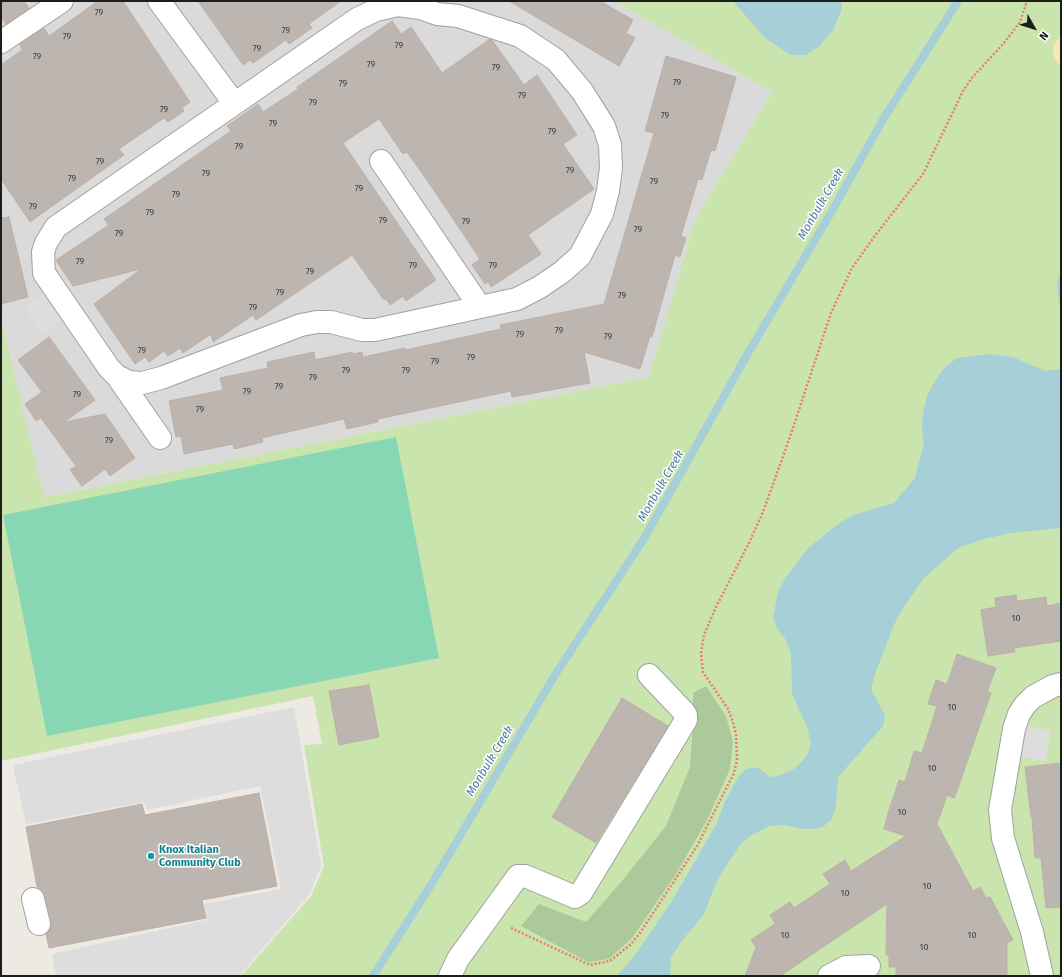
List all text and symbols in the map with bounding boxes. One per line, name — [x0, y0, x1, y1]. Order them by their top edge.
house number: 79 — [95, 7, 103, 17]
north arrow — [1014, 8, 1054, 48]
house number: 79 — [282, 25, 290, 35]
text: N — [1036, 29, 1051, 43]
house number: 79 — [63, 31, 71, 41]
house number: 79 — [395, 40, 403, 50]
house number: 79 — [253, 43, 261, 53]
house number: 79 — [33, 51, 41, 61]
house number: 79 — [367, 59, 375, 69]
house number: 79 — [492, 62, 500, 72]
house number: 79 — [673, 77, 681, 87]
house number: 79 — [339, 78, 347, 88]
house number: 79 — [518, 90, 526, 100]
house number: 79 — [309, 97, 317, 107]
house number: 79 — [160, 104, 168, 114]
house number: 79 — [661, 110, 669, 120]
house number: 79 — [269, 118, 277, 128]
house number: 79 — [548, 126, 556, 136]
house number: 79 — [235, 141, 243, 151]
house number: 79 — [96, 156, 104, 166]
house number: 79 — [566, 165, 574, 175]
water label: Monbulk Creek — [795, 166, 847, 242]
house number: 79 — [202, 168, 210, 178]
house number: 79 — [68, 173, 76, 183]
house number: 79 — [650, 176, 658, 186]
house number: 79 — [355, 183, 363, 193]
house number: 79 — [172, 189, 180, 199]
house number: 79 — [29, 201, 37, 211]
house number: 79 — [146, 207, 154, 217]
house number: 79 — [379, 215, 387, 225]
house number: 79 — [462, 216, 470, 226]
house number: 79 — [634, 224, 642, 234]
house number: 79 — [115, 228, 123, 238]
house number: 79 — [76, 256, 84, 266]
house number: 79 — [409, 260, 417, 270]
house number: 79 — [489, 260, 497, 270]
house number: 79 — [306, 266, 314, 276]
house number: 79 — [276, 287, 284, 297]
house number: 79 — [618, 290, 626, 300]
house number: 79 — [249, 302, 257, 312]
house number: 79 — [555, 325, 563, 335]
house number: 79 — [516, 329, 524, 339]
house number: 79 — [604, 331, 612, 341]
house number: 79 — [138, 345, 146, 355]
house number: 79 — [467, 352, 475, 362]
house number: 79 — [431, 356, 439, 366]
house number: 79 — [342, 365, 350, 375]
house number: 79 — [402, 365, 410, 375]
house number: 79 — [309, 372, 317, 382]
house number: 79 — [275, 381, 283, 391]
house number: 79 — [243, 386, 251, 396]
house number: 79 — [73, 389, 81, 399]
house number: 79 — [196, 404, 204, 414]
house number: 79 — [105, 435, 113, 445]
water label: Monbulk Creek — [635, 448, 687, 524]
house number: 10 — [1012, 613, 1020, 623]
house number: 10 — [948, 702, 956, 712]
water label: Monbulk Creek — [463, 723, 517, 799]
house number: 10 — [928, 763, 936, 773]
house number: 10 — [898, 807, 906, 817]
place label: Knox Italian Community Club — [159, 843, 241, 869]
marker: Knox Italian Community Club — [146, 851, 156, 861]
house number: 10 — [923, 881, 931, 891]
house number: 10 — [841, 888, 849, 898]
house number: 10 — [781, 930, 789, 940]
house number: 10 — [968, 930, 976, 940]
house number: 10 — [920, 942, 928, 952]

